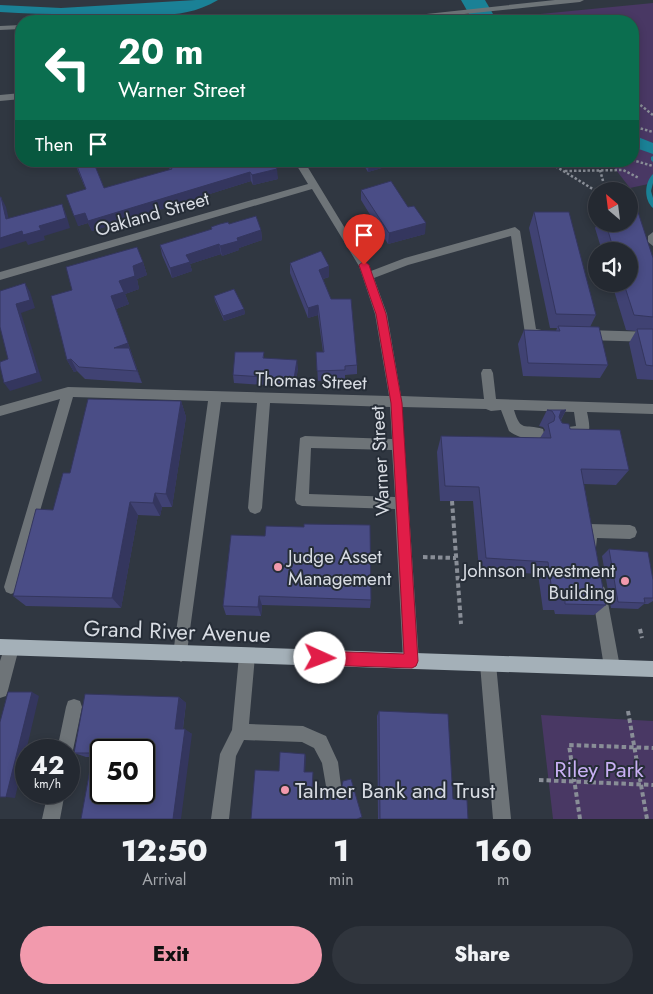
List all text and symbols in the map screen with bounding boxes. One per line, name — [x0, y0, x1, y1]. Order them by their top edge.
text: 20 m — [118, 27, 203, 77]
icon: left — [35, 35, 100, 100]
text: Warner Street — [118, 73, 245, 105]
icon: arrive — [84, 130, 112, 158]
text: Then — [35, 131, 74, 158]
north arrow — [588, 182, 638, 232]
map controls — [588, 182, 638, 292]
street label: Oakland Street — [92, 185, 213, 243]
pin — [343, 214, 385, 265]
icon: arrive — [350, 221, 378, 249]
button: sound — [588, 242, 638, 292]
street label: Thomas Street — [255, 366, 368, 396]
street label: Warner Street — [364, 405, 396, 517]
place label: Judge Asset Management — [285, 543, 392, 592]
place label: Johnson Investment Building — [460, 557, 615, 606]
marker: Judge Asset Management — [272, 561, 284, 573]
marker: Johnson Investment Building — [619, 575, 631, 587]
street label: Grand River Avenue — [83, 612, 271, 650]
position arrow — [293, 631, 345, 683]
speed limit sign: 50 — [90, 739, 155, 804]
text: 42 — [31, 747, 64, 783]
park label: Riley Park — [554, 753, 644, 785]
place label: Talmer Bank and Trust — [295, 774, 496, 806]
text: km/h — [34, 775, 61, 793]
marker: Talmer Bank and Trust — [279, 784, 291, 796]
text: 12:50 — [121, 829, 208, 872]
text: 1 — [333, 829, 349, 872]
text: 160 — [475, 829, 532, 872]
text: Arrival — [142, 868, 186, 891]
text: min — [329, 868, 354, 891]
text: m — [497, 868, 510, 891]
button: Exit — [20, 926, 322, 984]
button: Share — [332, 926, 633, 984]

